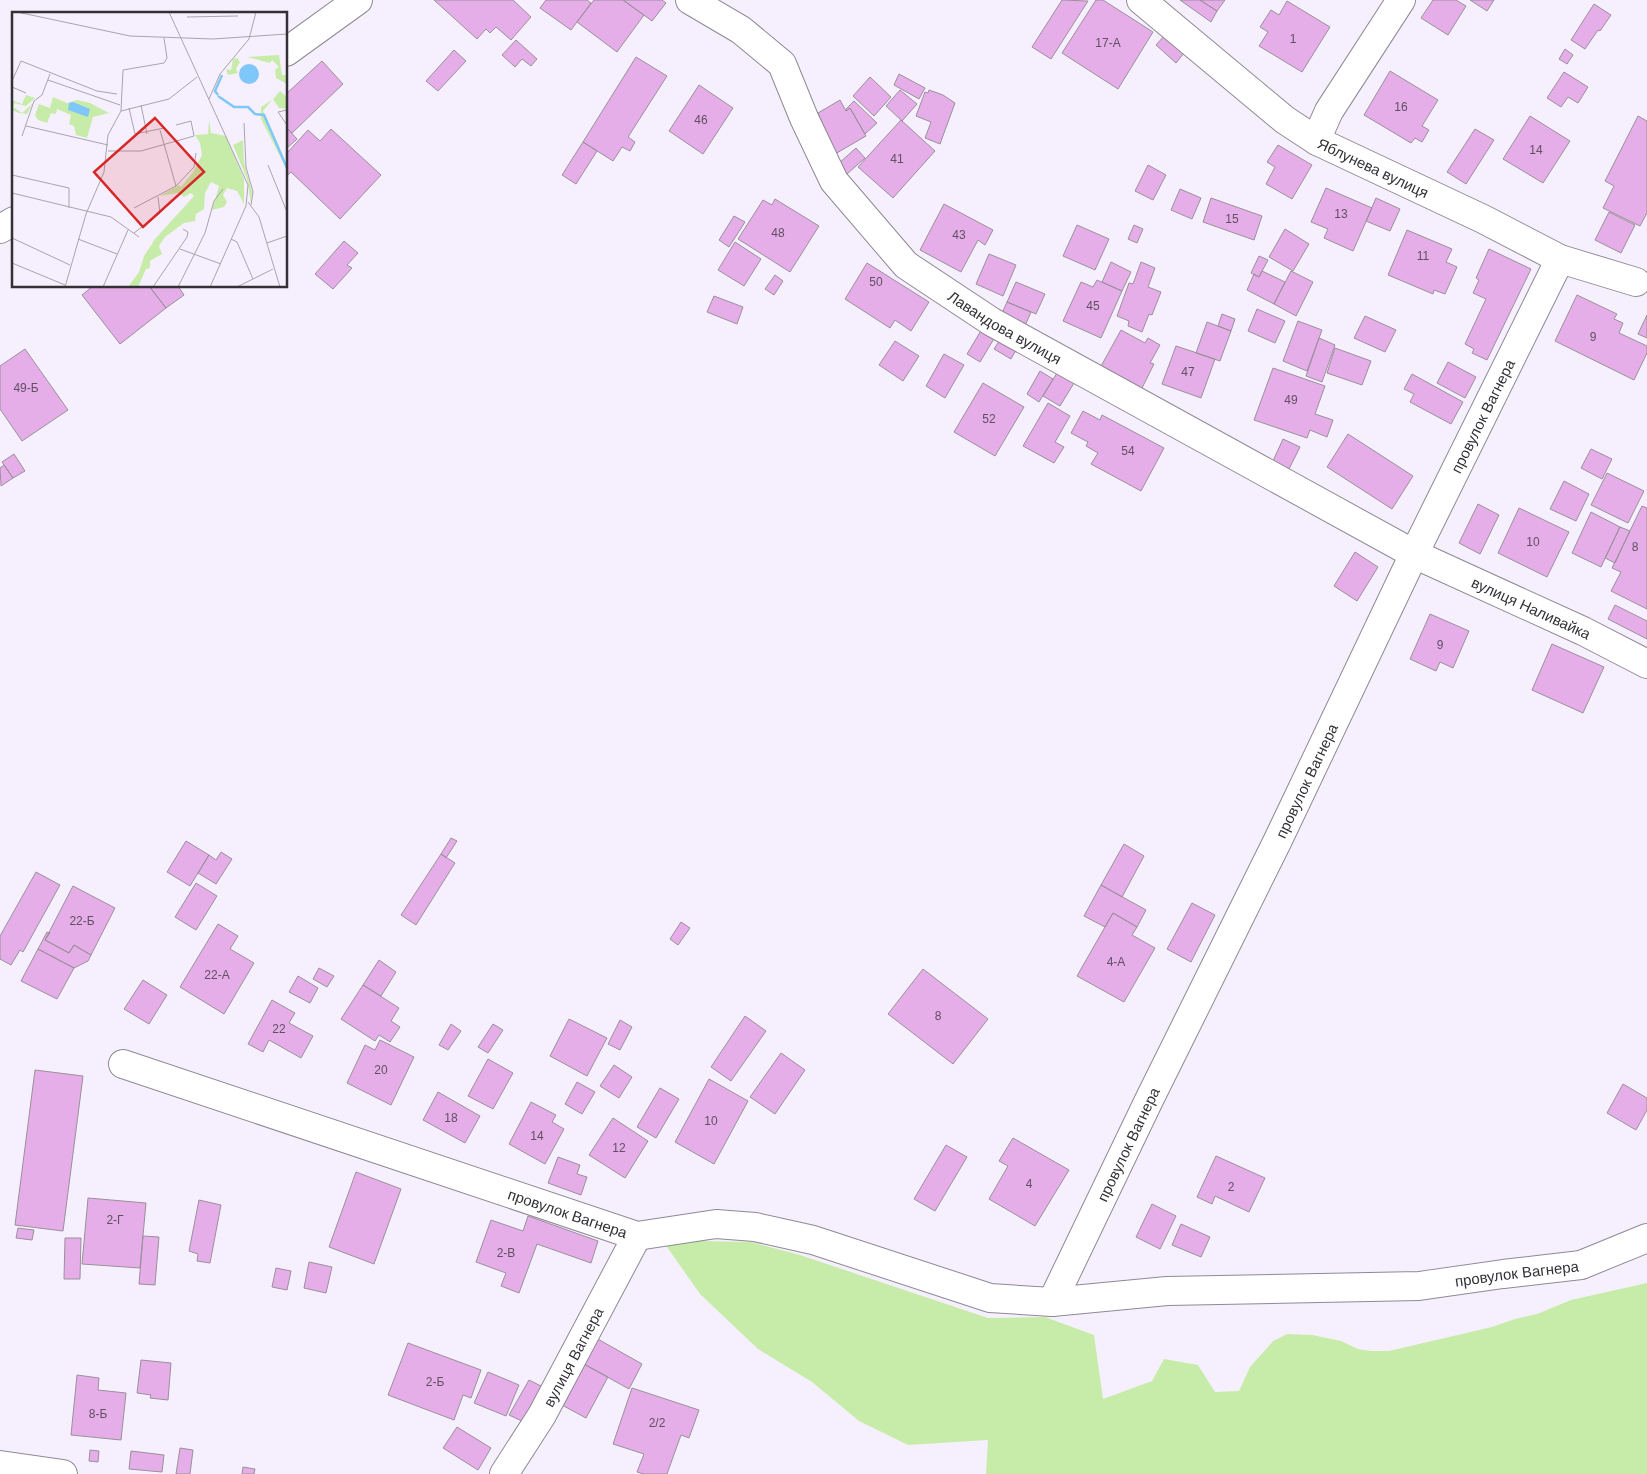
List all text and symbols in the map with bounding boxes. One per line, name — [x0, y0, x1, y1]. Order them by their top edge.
inset map — [12, 12, 288, 288]
house number: 1 — [1290, 32, 1297, 46]
house number: 17-А — [1095, 36, 1121, 50]
house number: 16 — [1394, 100, 1408, 114]
house number: 46 — [694, 113, 708, 127]
street label: Яблунева вулиця — [1315, 134, 1432, 201]
house number: 14 — [1529, 143, 1543, 157]
house number: 41 — [890, 152, 904, 166]
house number: 13 — [1334, 207, 1348, 221]
house number: 15 — [1225, 212, 1239, 226]
house number: 48 — [771, 226, 785, 240]
house number: 43 — [952, 228, 966, 242]
house number: 11 — [1417, 249, 1430, 263]
house number: 50 — [869, 275, 883, 289]
street label: Лавандова вулиця — [945, 287, 1064, 367]
house number: 45 — [1086, 299, 1100, 313]
house number: 9 — [1590, 330, 1597, 344]
street label: провулок Вагнера — [1447, 356, 1518, 476]
house number: 47 — [1181, 365, 1195, 379]
house number: 49-Б — [13, 381, 39, 395]
house number: 49 — [1284, 393, 1298, 407]
house number: 52 — [982, 412, 996, 426]
house number: 54 — [1121, 444, 1135, 458]
house number: 10 — [1526, 535, 1540, 549]
house number: 8 — [1632, 540, 1639, 554]
street label: вулиця Наливайка — [1469, 573, 1594, 642]
house number: 9 — [1437, 638, 1444, 652]
street label: провулок Вагнера — [1272, 720, 1341, 841]
house number: 22-Б — [69, 914, 95, 928]
house number: 4-А — [1107, 955, 1125, 969]
house number: 22-А — [204, 968, 230, 982]
house number: 8 — [935, 1009, 942, 1023]
house number: 22 — [272, 1022, 286, 1036]
house number: 20 — [374, 1063, 388, 1077]
street label: провулок Вагнера — [1093, 1084, 1163, 1204]
house number: 18 — [444, 1111, 458, 1125]
house number: 10 — [704, 1114, 718, 1128]
house number: 14 — [530, 1129, 544, 1143]
house number: 12 — [612, 1141, 626, 1155]
house number: 4 — [1026, 1177, 1033, 1191]
house number: 2 — [1228, 1180, 1235, 1194]
street label: провулок Вагнера — [506, 1185, 630, 1241]
house number: 2-Г — [106, 1213, 124, 1227]
house number: 2-В — [497, 1246, 515, 1260]
street label: провулок Вагнера — [1454, 1257, 1580, 1289]
street label: вулиця Вагнера — [540, 1304, 606, 1409]
house number: 2-Б — [426, 1375, 444, 1389]
house number: 8-Б — [89, 1407, 107, 1421]
house number: 2/2 — [649, 1416, 666, 1430]

